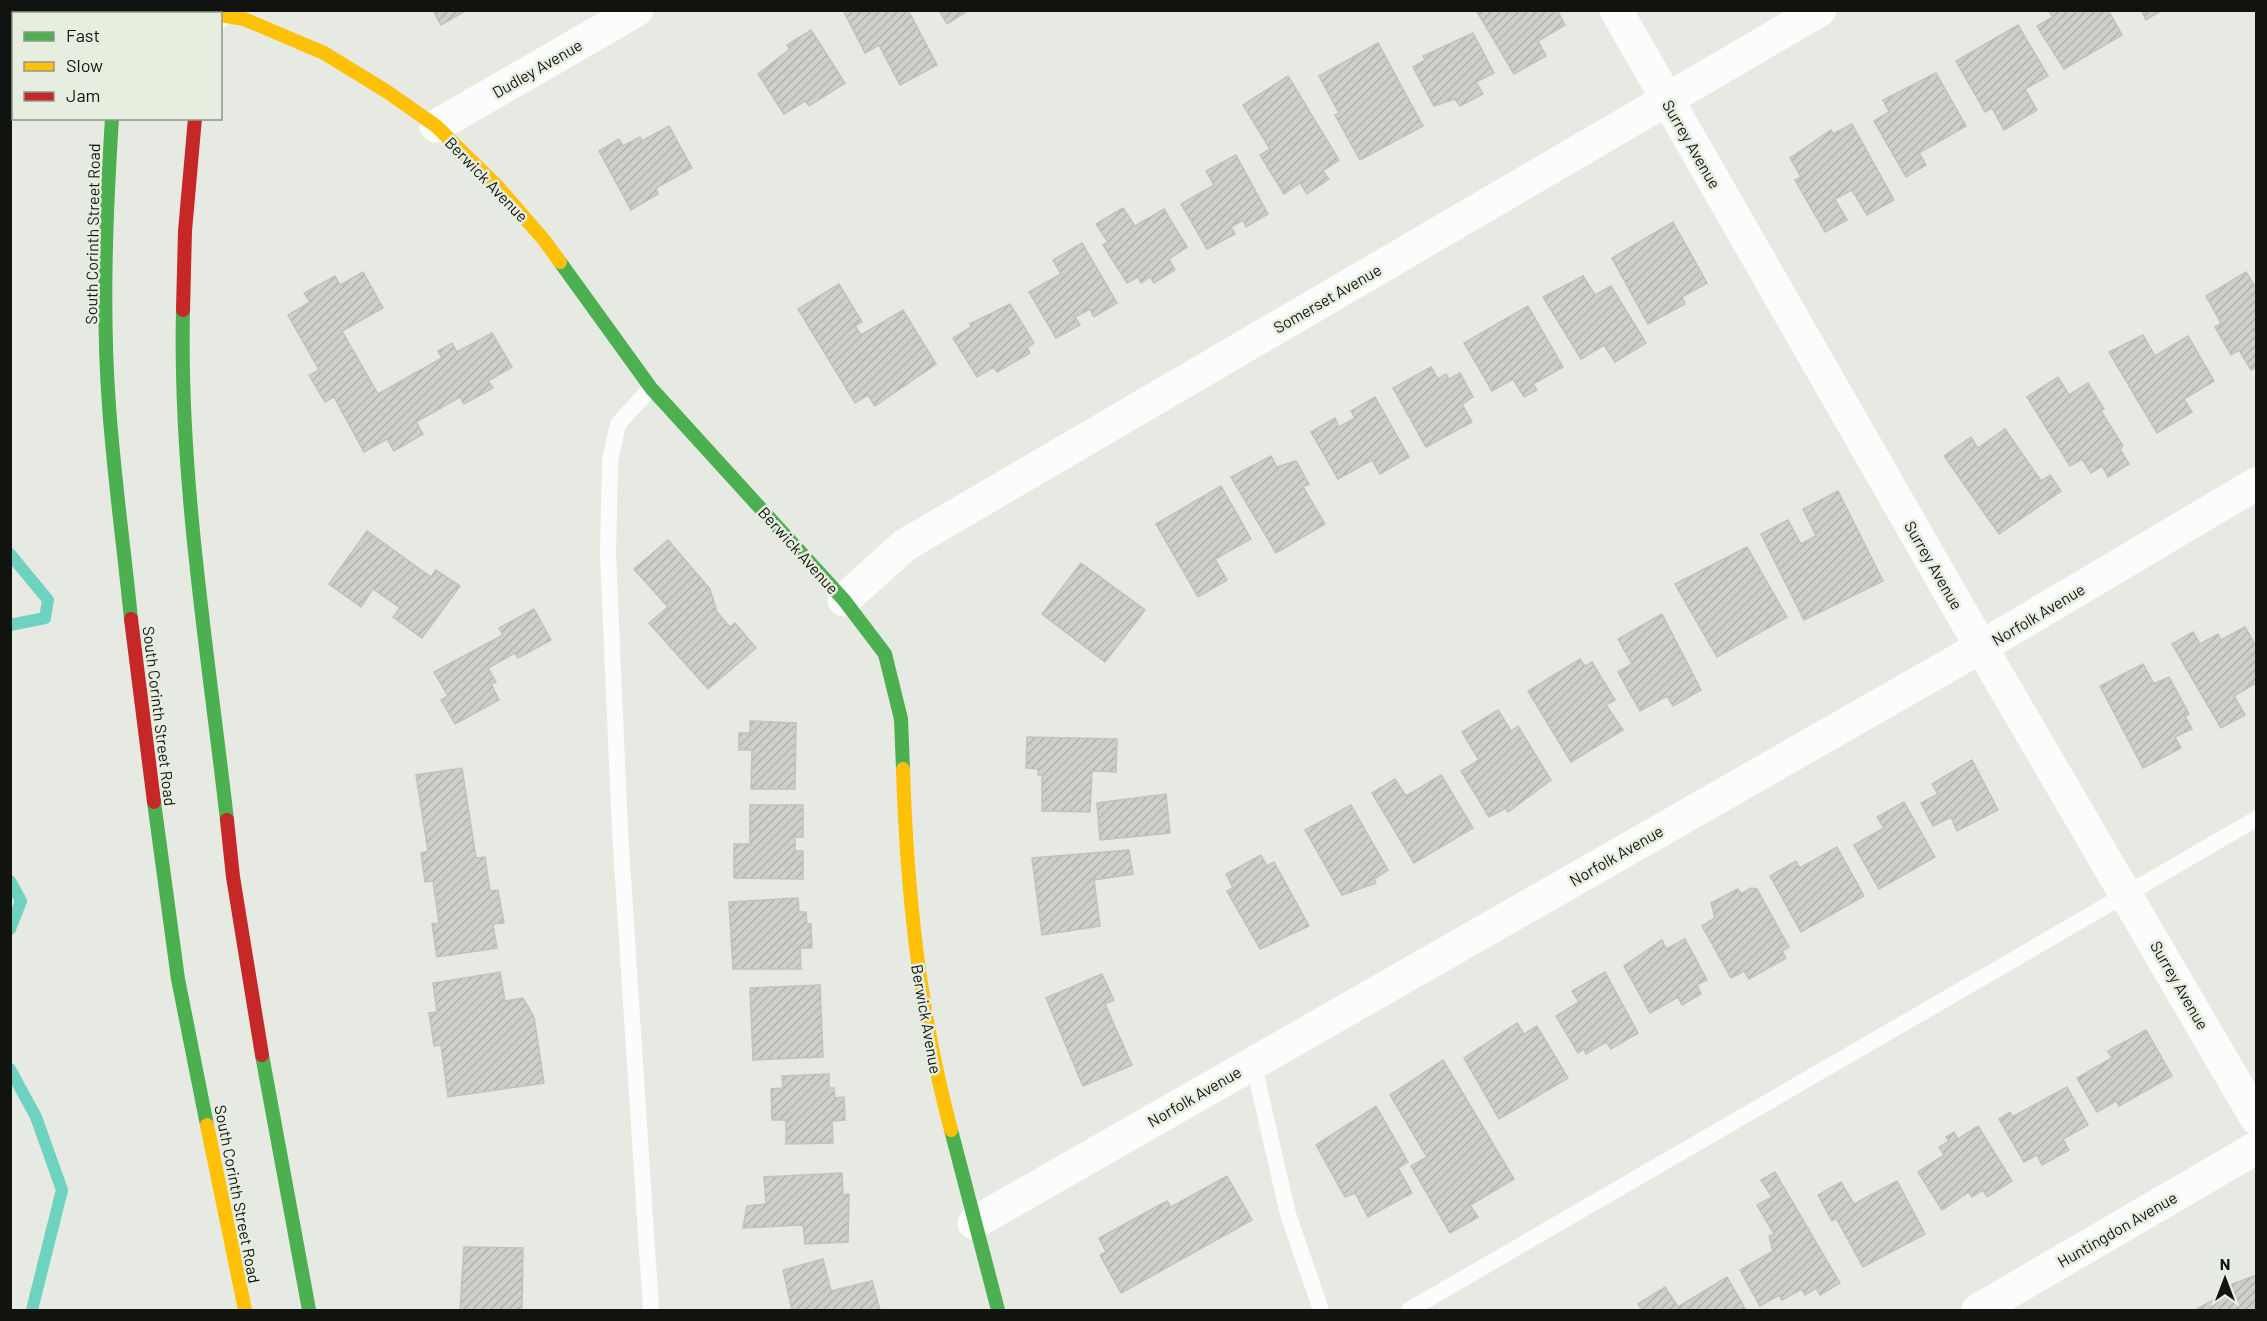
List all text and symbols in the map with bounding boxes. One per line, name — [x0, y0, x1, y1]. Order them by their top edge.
legend — [12, 12, 222, 120]
text: Fast — [66, 24, 100, 46]
street label: Dudley Avenue — [489, 35, 585, 101]
text: Slow — [66, 54, 103, 76]
text: Jam — [66, 84, 100, 106]
street label: Surrey Avenue — [1659, 96, 1725, 192]
street label: Berwick Avenue — [442, 133, 532, 225]
street label: South Corinth Street Road — [81, 143, 103, 325]
street label: Somerset Avenue — [1270, 259, 1384, 337]
street label: Berwick Avenue — [755, 502, 843, 598]
street label: Surrey Avenue — [1901, 517, 1967, 613]
street label: Norfolk Avenue — [1988, 579, 2088, 649]
street label: South Corinth Street Road — [140, 625, 180, 807]
street label: Norfolk Avenue — [1566, 821, 1666, 889]
street label: Surrey Avenue — [2147, 937, 2213, 1033]
street label: Berwick Avenue — [908, 963, 946, 1075]
street label: Norfolk Avenue — [1144, 1062, 1244, 1130]
street label: South Corinth Street Road — [211, 1103, 265, 1285]
street label: Huntingdon Avenue — [2054, 1187, 2180, 1271]
north arrow — [2195, 1249, 2255, 1309]
text: N — [2220, 1254, 2230, 1273]

